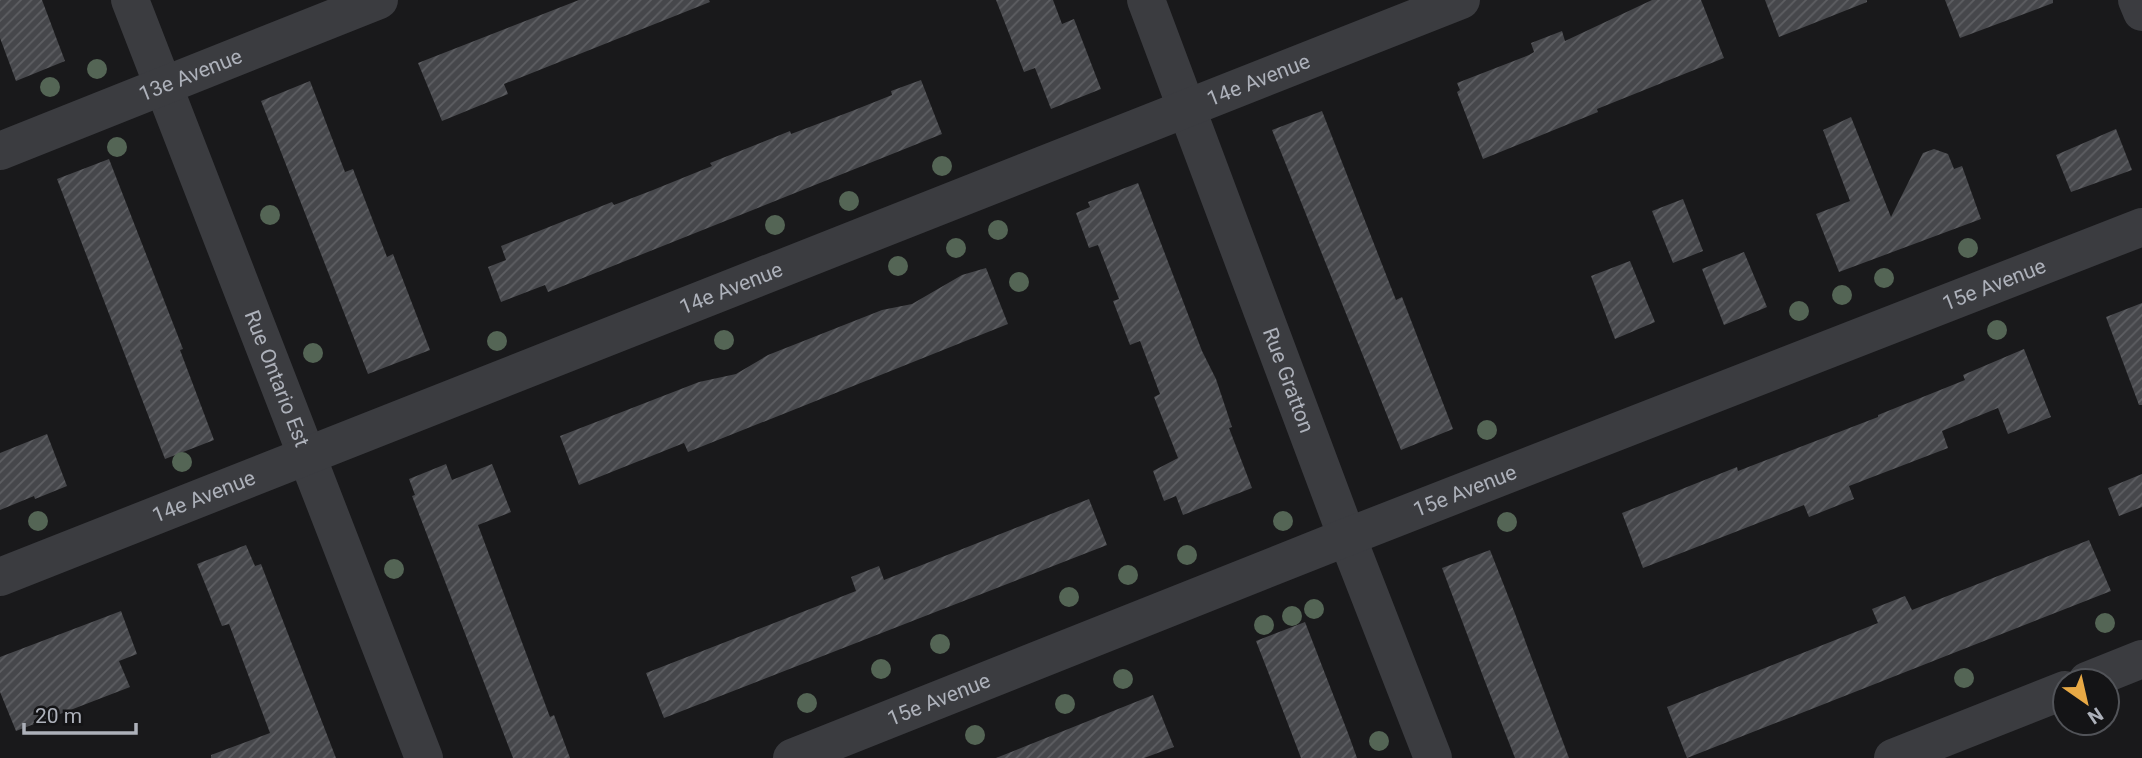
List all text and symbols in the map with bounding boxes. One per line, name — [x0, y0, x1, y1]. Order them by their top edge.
street label: 13e Avenue — [136, 44, 245, 106]
street label: 14e Avenue — [1203, 49, 1313, 111]
street label: 15e Avenue — [1939, 254, 2049, 316]
street label: 14e Avenue — [676, 257, 786, 319]
street label: Rue Ontario Est — [240, 307, 314, 450]
street label: Rue Gratton — [1258, 324, 1319, 436]
street label: 15e Avenue — [1410, 460, 1520, 522]
street label: 14e Avenue — [149, 465, 259, 528]
north arrow — [2051, 667, 2121, 737]
street label: 15e Avenue — [884, 668, 994, 731]
scale bar — [24, 692, 136, 736]
text: N — [2083, 702, 2107, 729]
text: 20 m — [35, 704, 82, 728]

